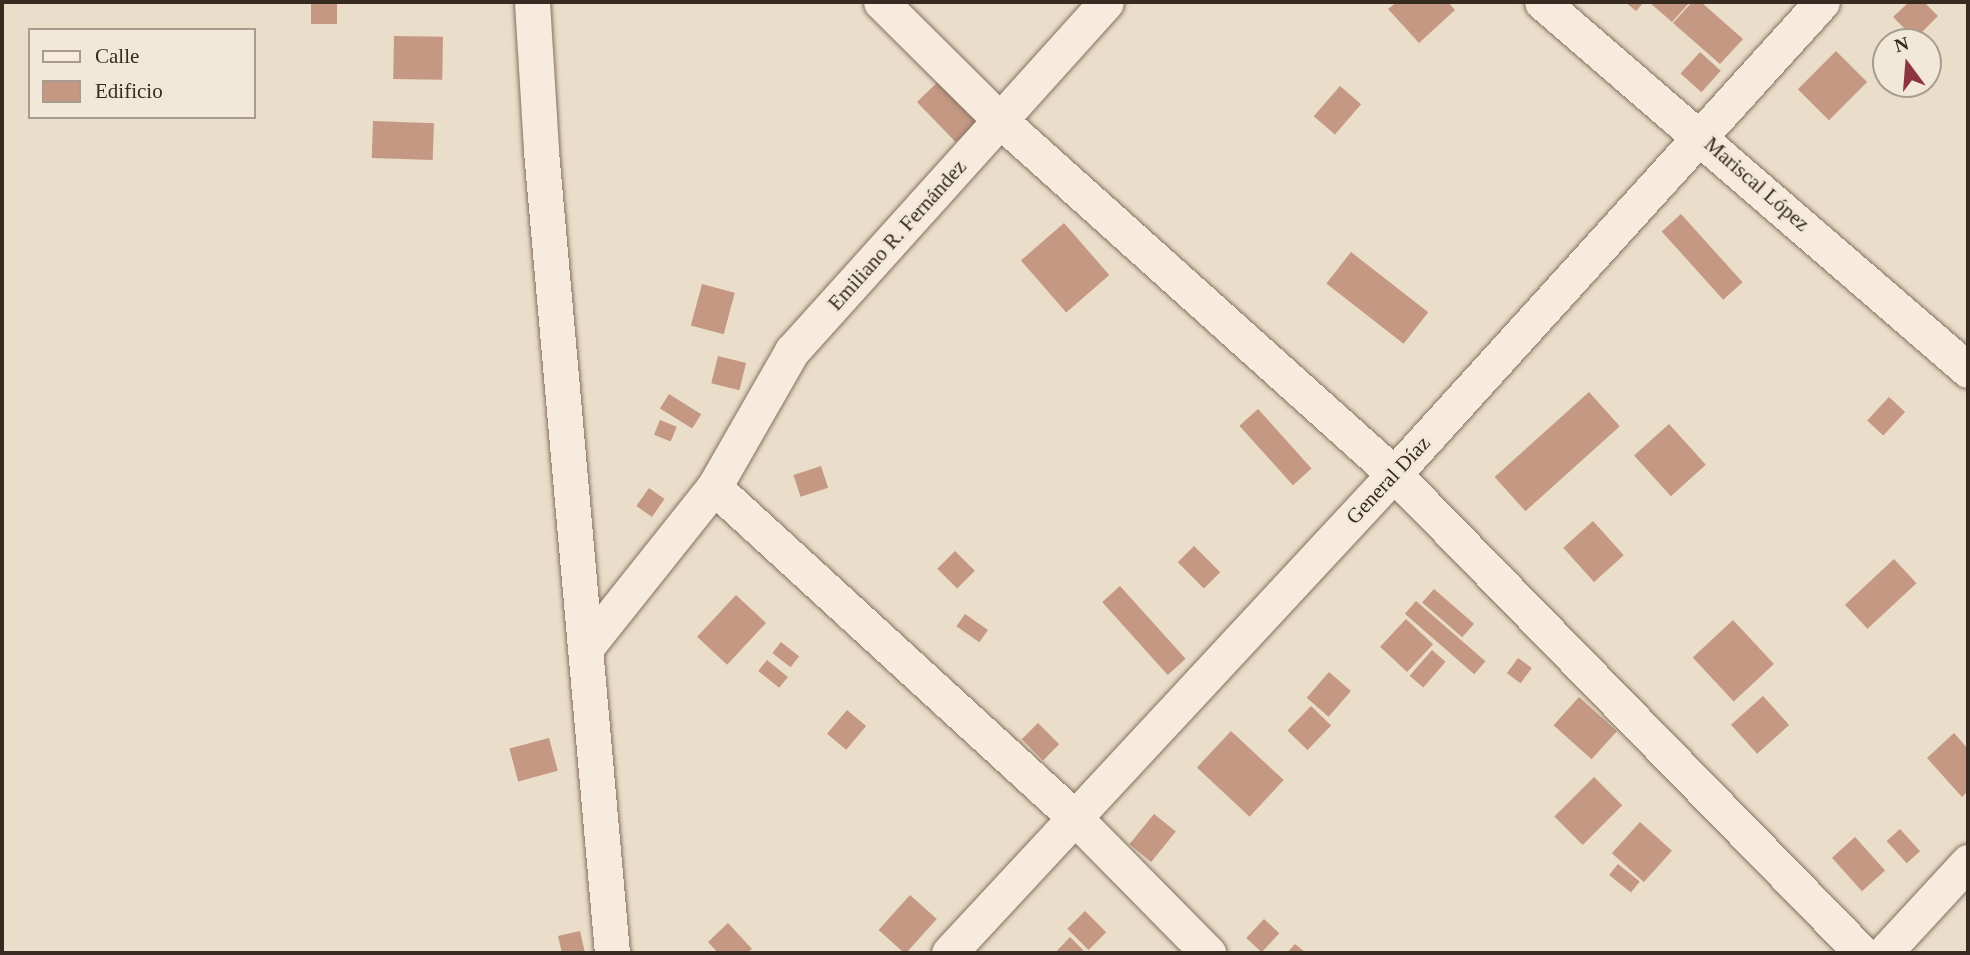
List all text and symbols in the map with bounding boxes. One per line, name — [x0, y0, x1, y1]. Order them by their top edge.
legend — [28, 28, 256, 119]
north arrow — [1872, 28, 1942, 98]
text: N — [1892, 32, 1911, 56]
text: Calle — [95, 44, 139, 68]
text: Edificio — [95, 79, 163, 103]
street label: Mariscal López — [1699, 131, 1815, 237]
street label: Emiliano R. Fernández — [823, 154, 971, 316]
street label: General Díaz — [1341, 431, 1435, 529]

